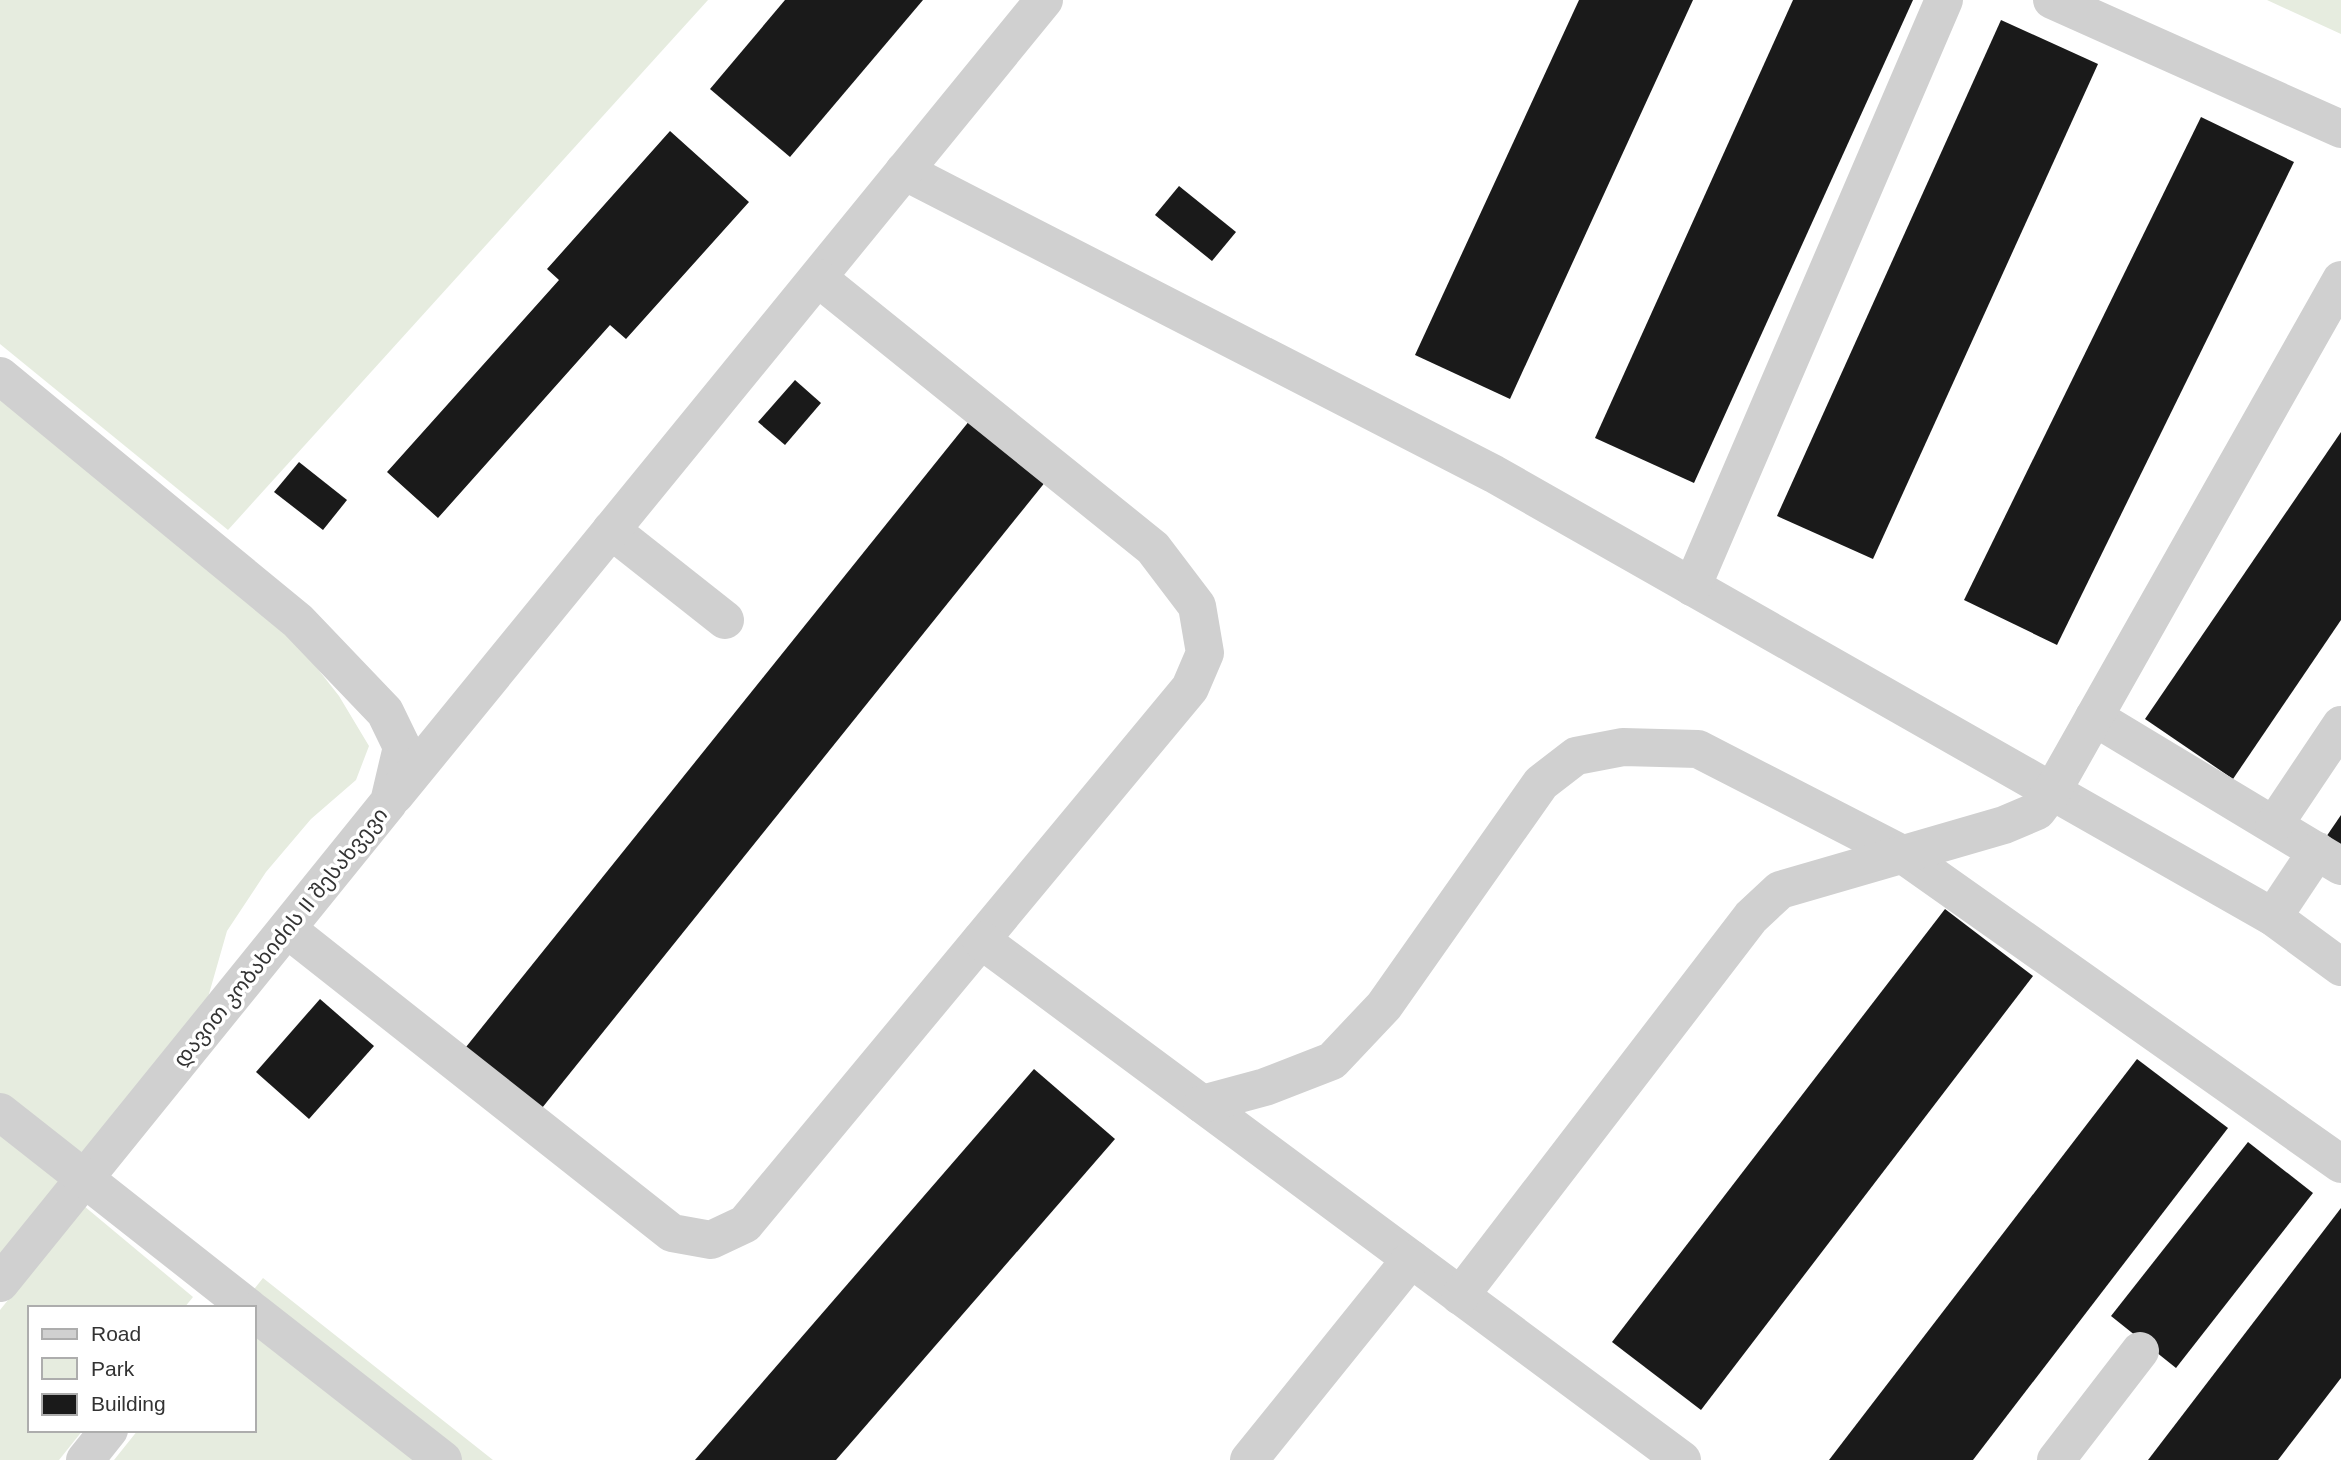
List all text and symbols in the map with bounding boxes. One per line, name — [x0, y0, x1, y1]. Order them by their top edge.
street label: დავით კობახიძის II შესახვევი — [168, 803, 393, 1072]
legend — [28, 1306, 256, 1432]
text: Road — [91, 1322, 141, 1345]
text: Park — [91, 1357, 135, 1380]
text: Building — [91, 1392, 166, 1415]

